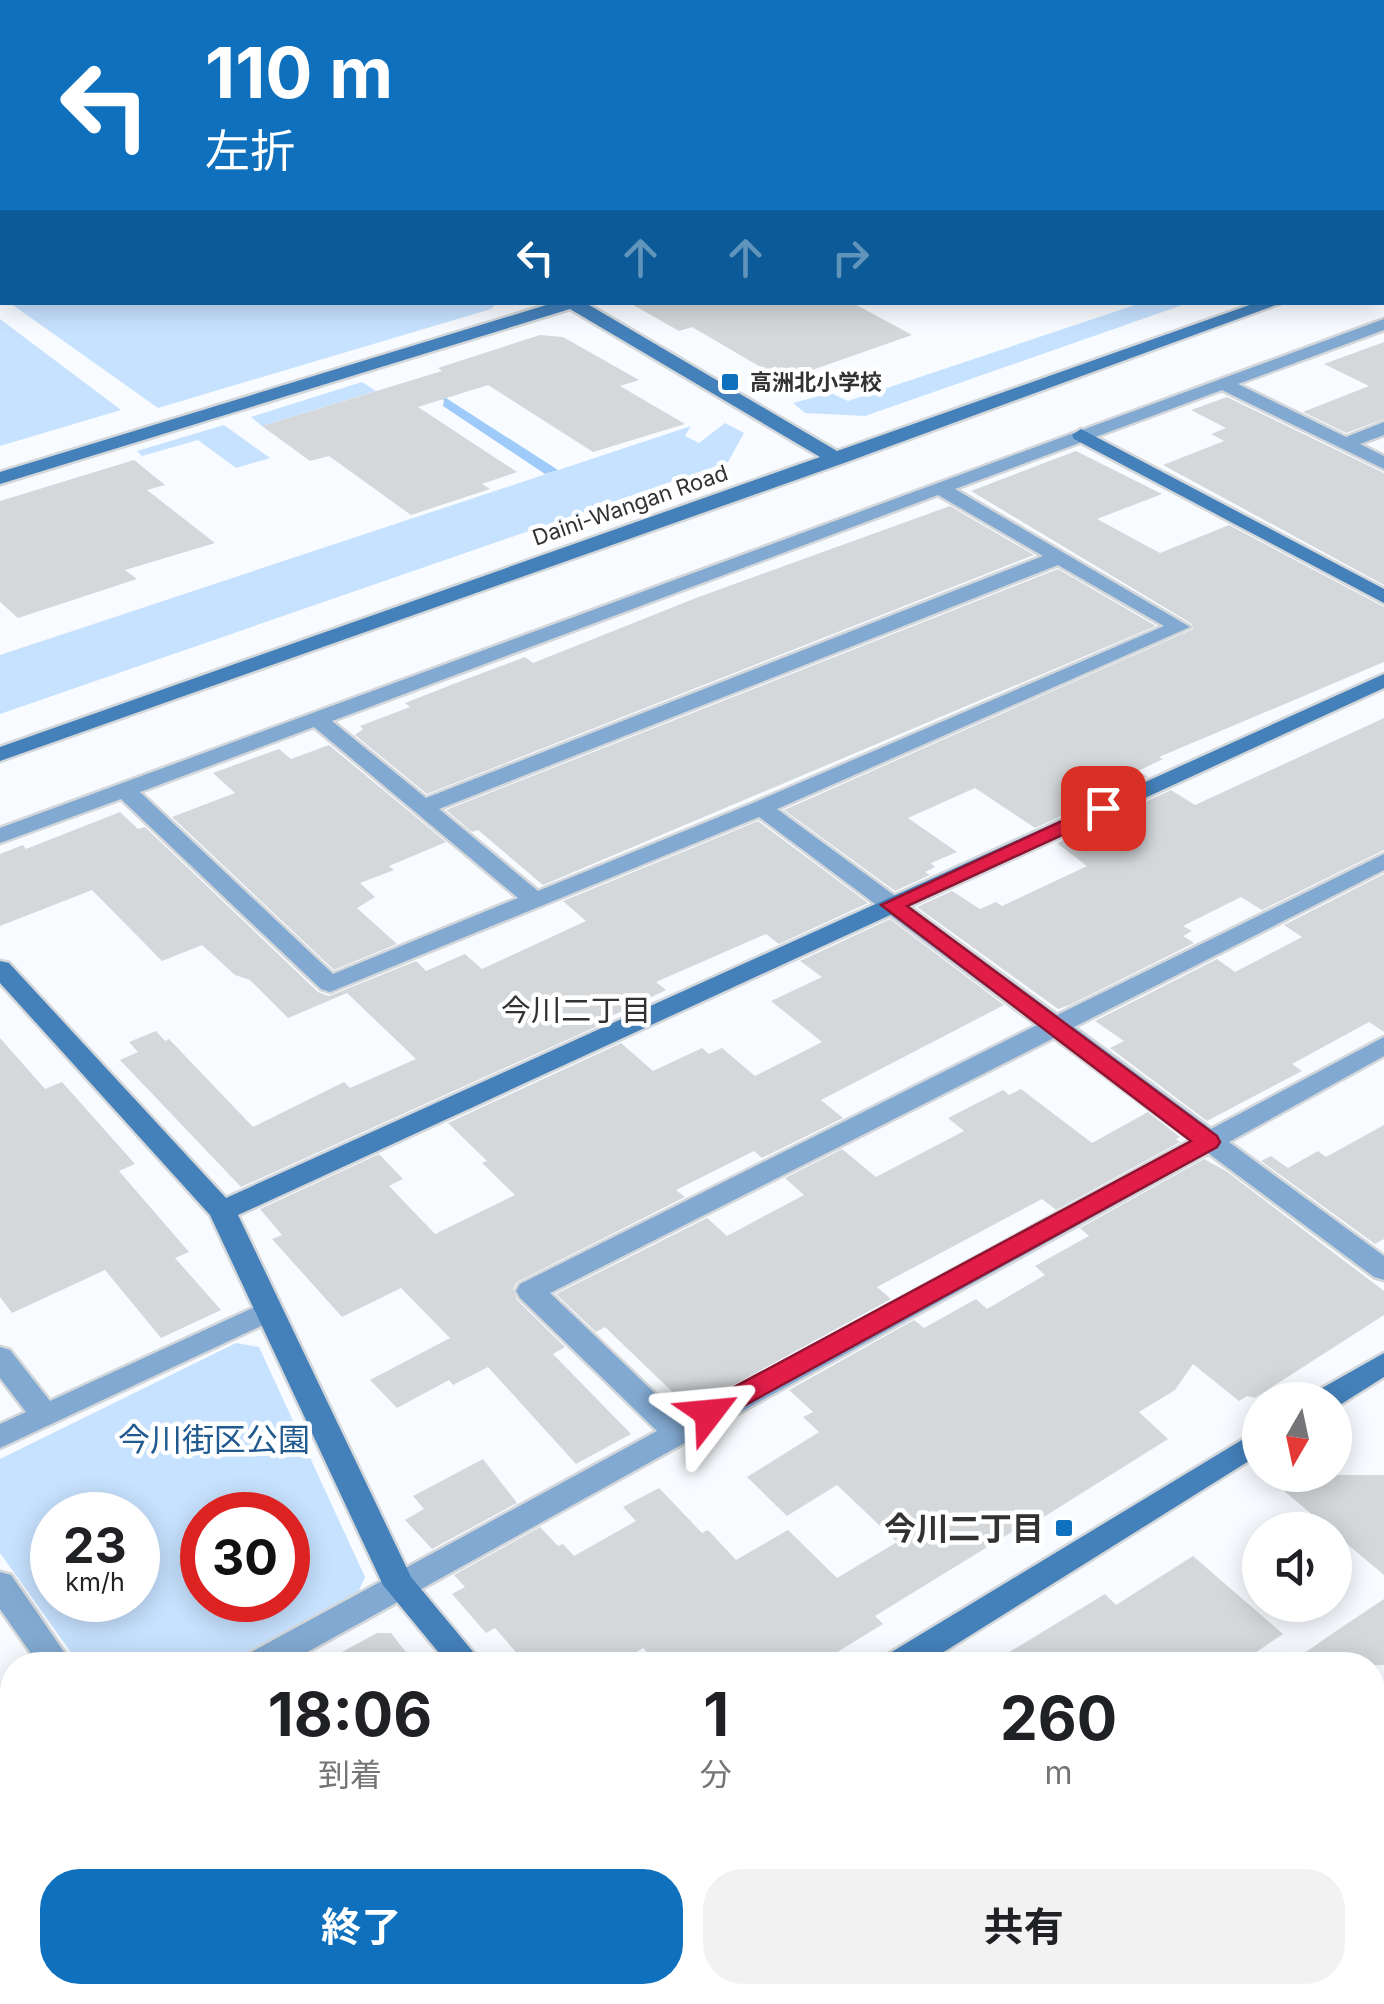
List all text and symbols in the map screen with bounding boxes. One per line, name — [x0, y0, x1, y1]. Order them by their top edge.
text: 110 m — [205, 30, 393, 115]
icon: left — [40, 40, 170, 170]
text: 左折 — [205, 123, 295, 178]
icon: left — [508, 230, 563, 285]
icon: ahead — [613, 230, 668, 285]
icon: ahead — [718, 230, 773, 285]
icon: right — [823, 230, 878, 285]
place label: 高洲北小学校 — [750, 369, 882, 395]
marker: 高洲北小学校 — [719, 371, 741, 393]
street label: Daini-Wangan Road — [529, 459, 731, 551]
pin — [1061, 766, 1146, 851]
icon: arrive — [1076, 781, 1131, 836]
district label: 今川二丁目 — [501, 992, 651, 1028]
position arrow — [657, 1361, 761, 1465]
north arrow — [1242, 1382, 1352, 1492]
map controls — [1242, 1382, 1352, 1622]
park label: 今川街区公園 — [118, 1420, 310, 1459]
speed limit sign: 30 — [180, 1492, 310, 1622]
place label: 今川二丁目 — [884, 1509, 1044, 1548]
button: sound — [1242, 1512, 1352, 1622]
text: 23 — [63, 1515, 127, 1575]
marker: 今川二丁目 — [1053, 1517, 1075, 1539]
text: km/h — [65, 1567, 125, 1597]
text: 18:06 — [268, 1678, 432, 1750]
text: 1 — [703, 1678, 729, 1750]
text: 260 — [1000, 1682, 1117, 1754]
text: m — [1045, 1753, 1073, 1792]
text: 到着 — [318, 1755, 382, 1794]
text: 分 — [700, 1755, 732, 1794]
button: 終了 — [40, 1869, 683, 1984]
button: 共有 — [703, 1869, 1345, 1984]

